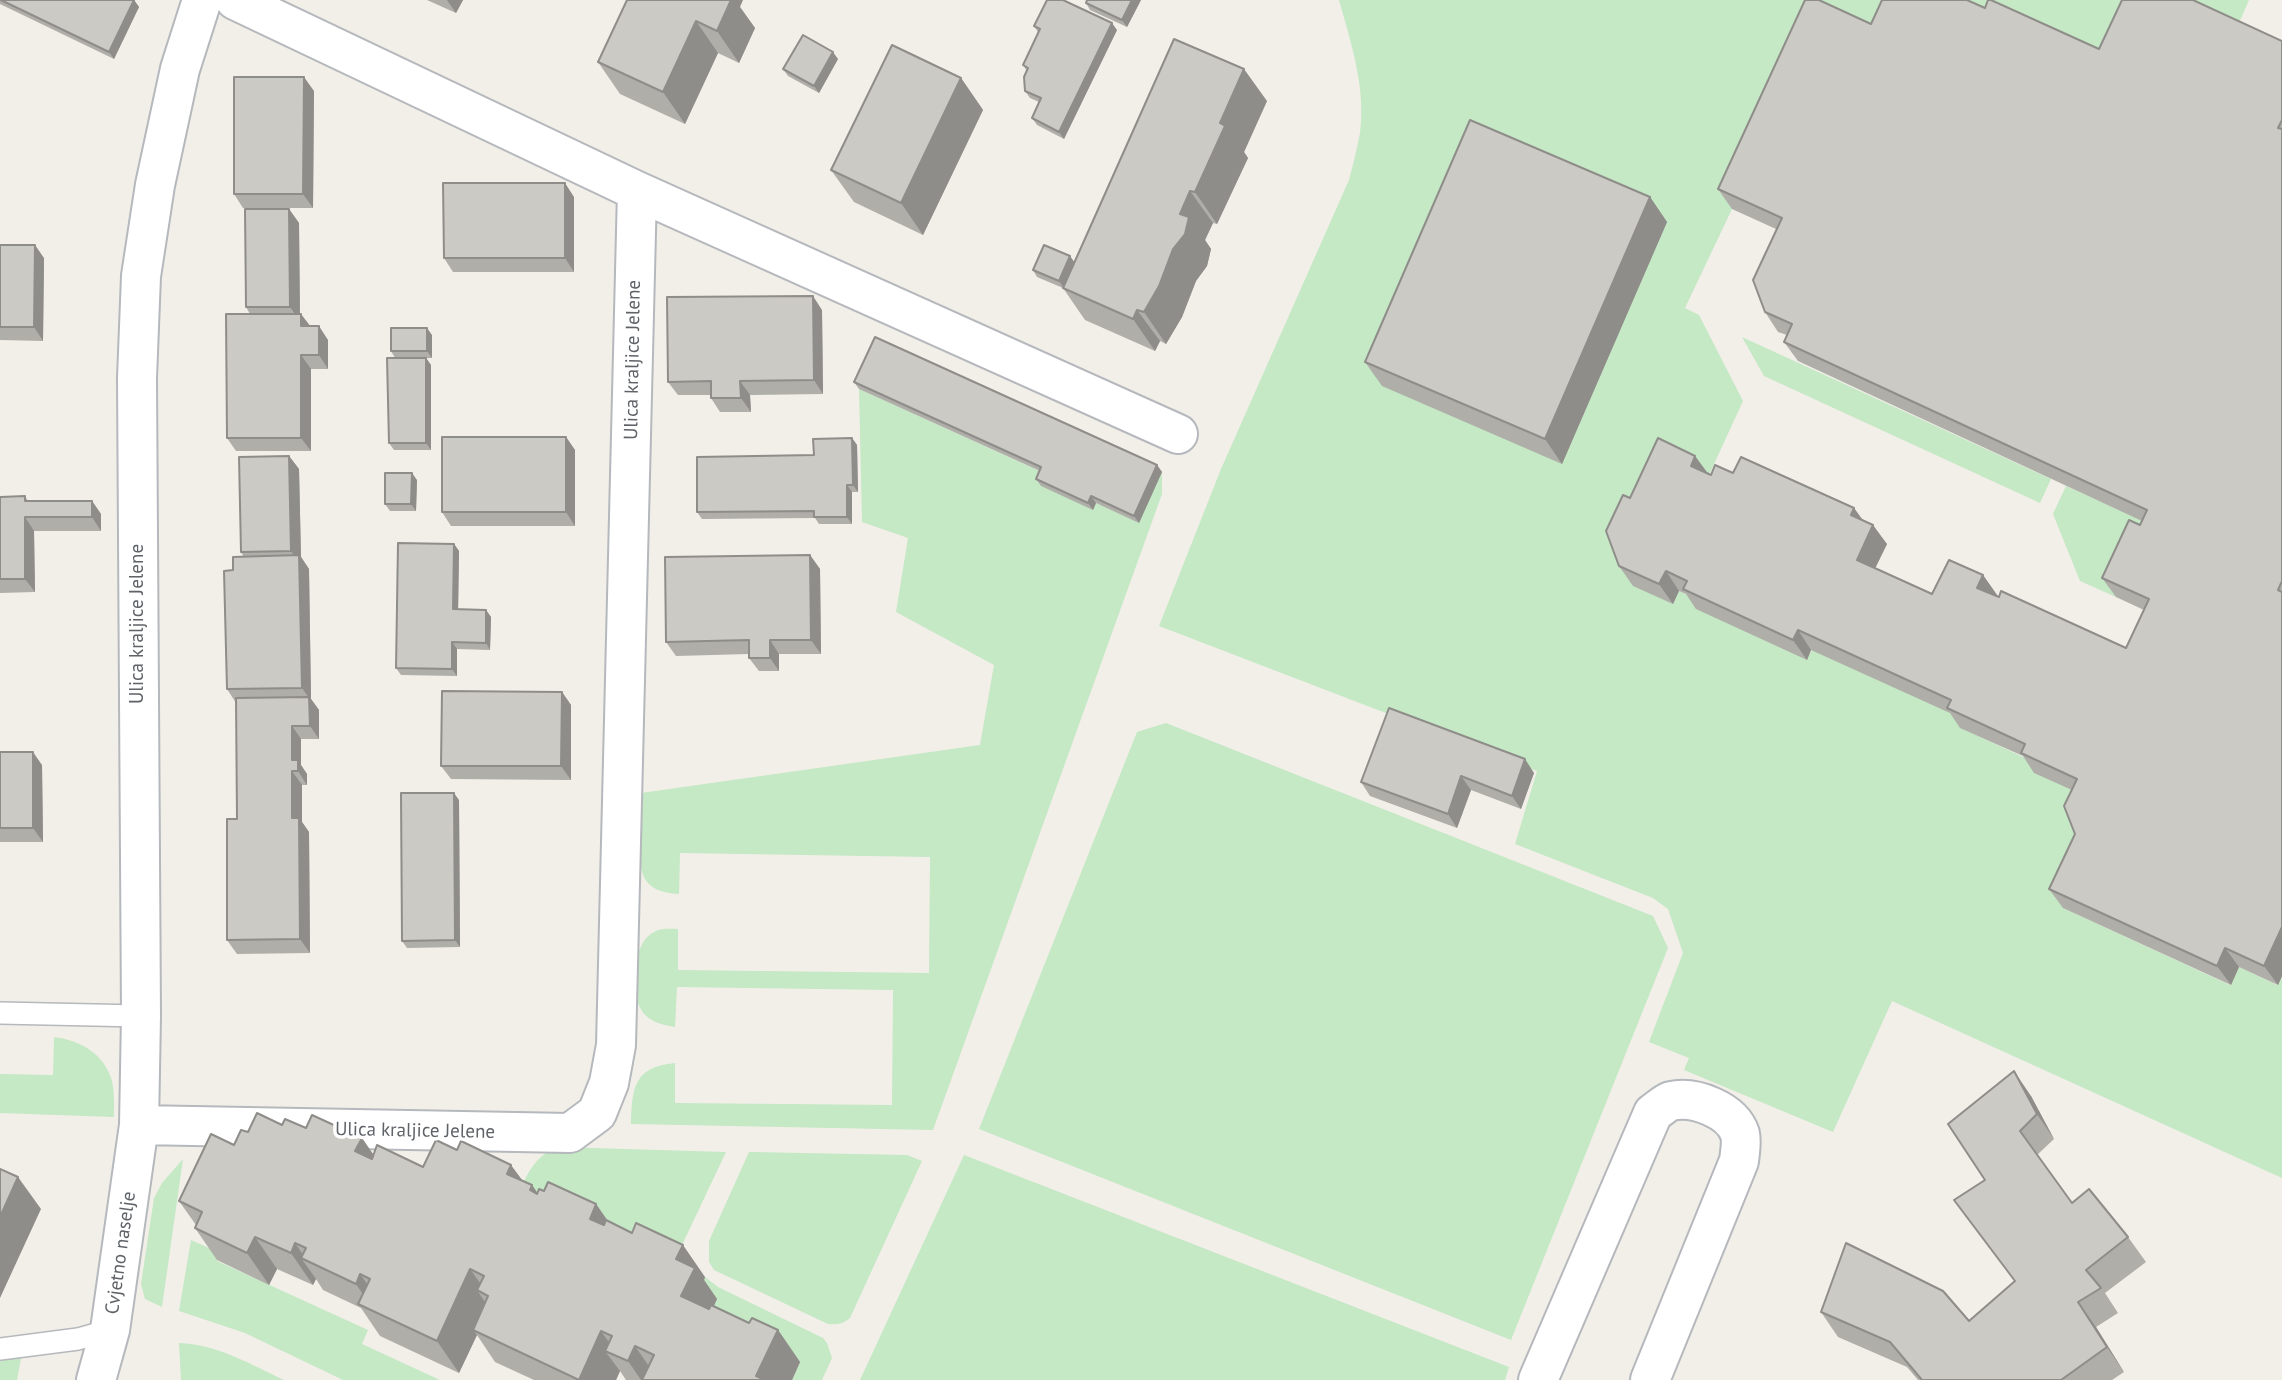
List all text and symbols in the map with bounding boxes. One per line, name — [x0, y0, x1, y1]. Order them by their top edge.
street label: Ulica kraljice Jelene — [620, 280, 646, 440]
street label: Ulica kraljice Jelene — [127, 544, 149, 704]
street label: Ulica kraljice Jelene — [335, 1118, 495, 1144]
street label: Cvjetno naselje — [101, 1190, 141, 1316]

